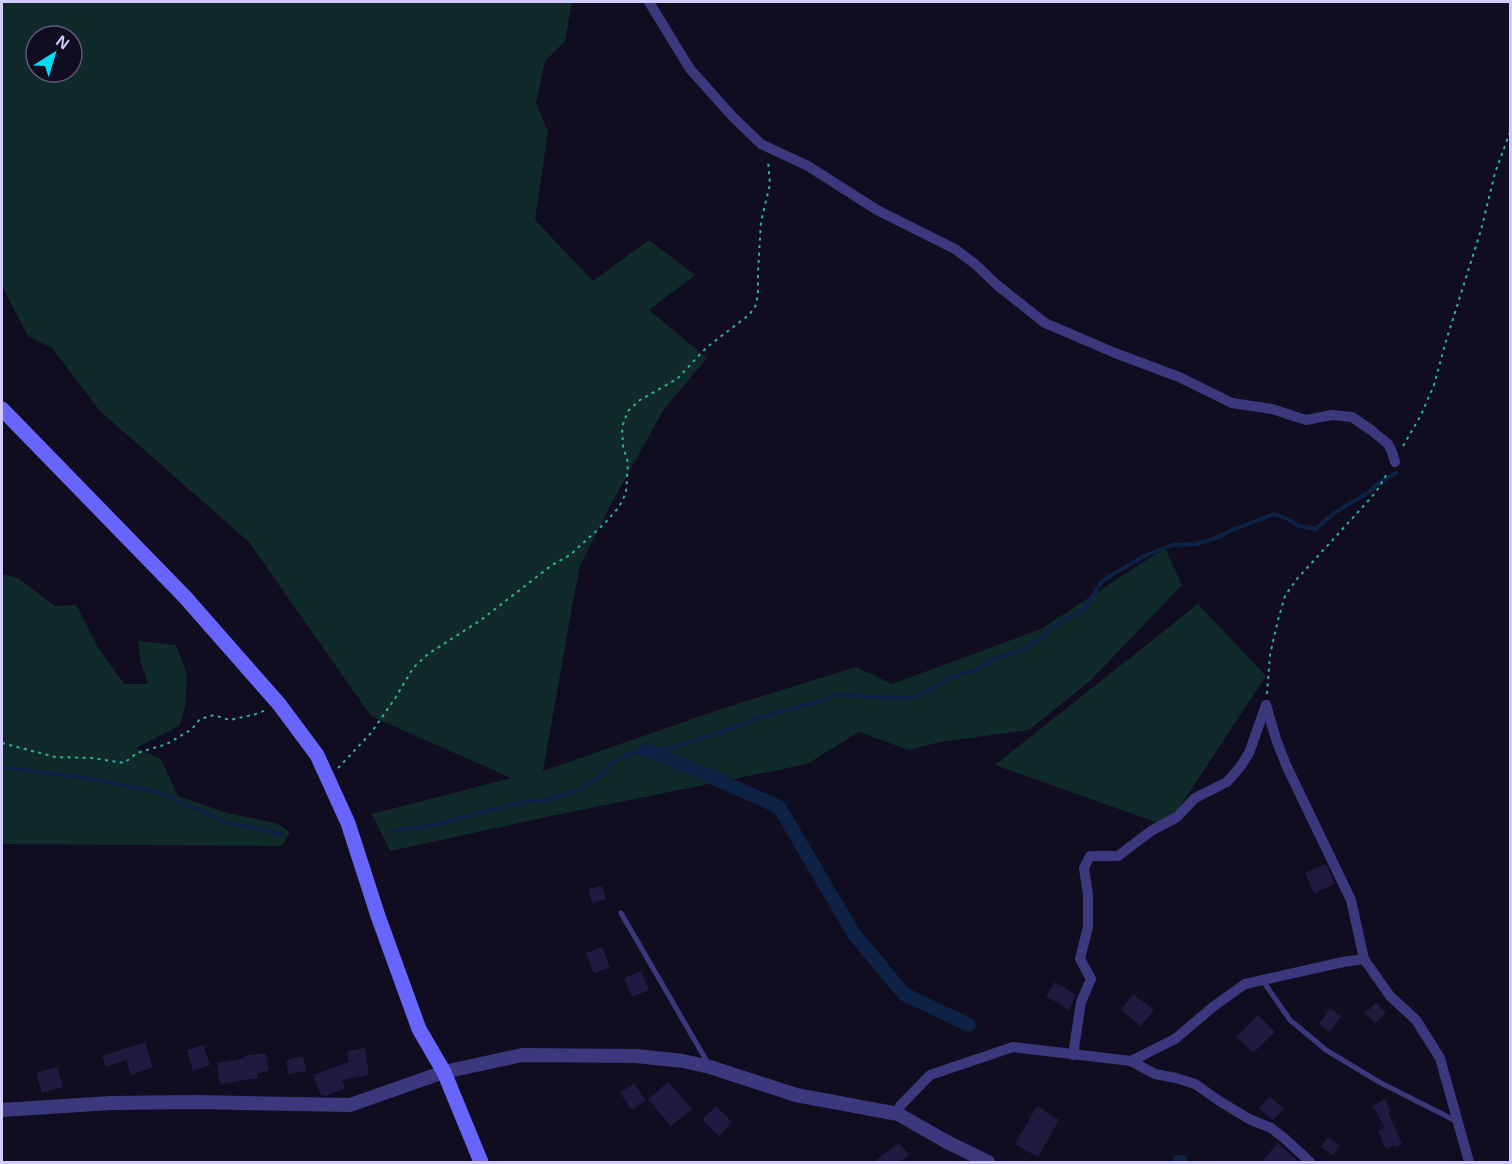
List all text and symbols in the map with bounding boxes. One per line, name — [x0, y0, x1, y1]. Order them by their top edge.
north arrow — [24, 24, 84, 84]
text: N — [53, 32, 72, 53]

